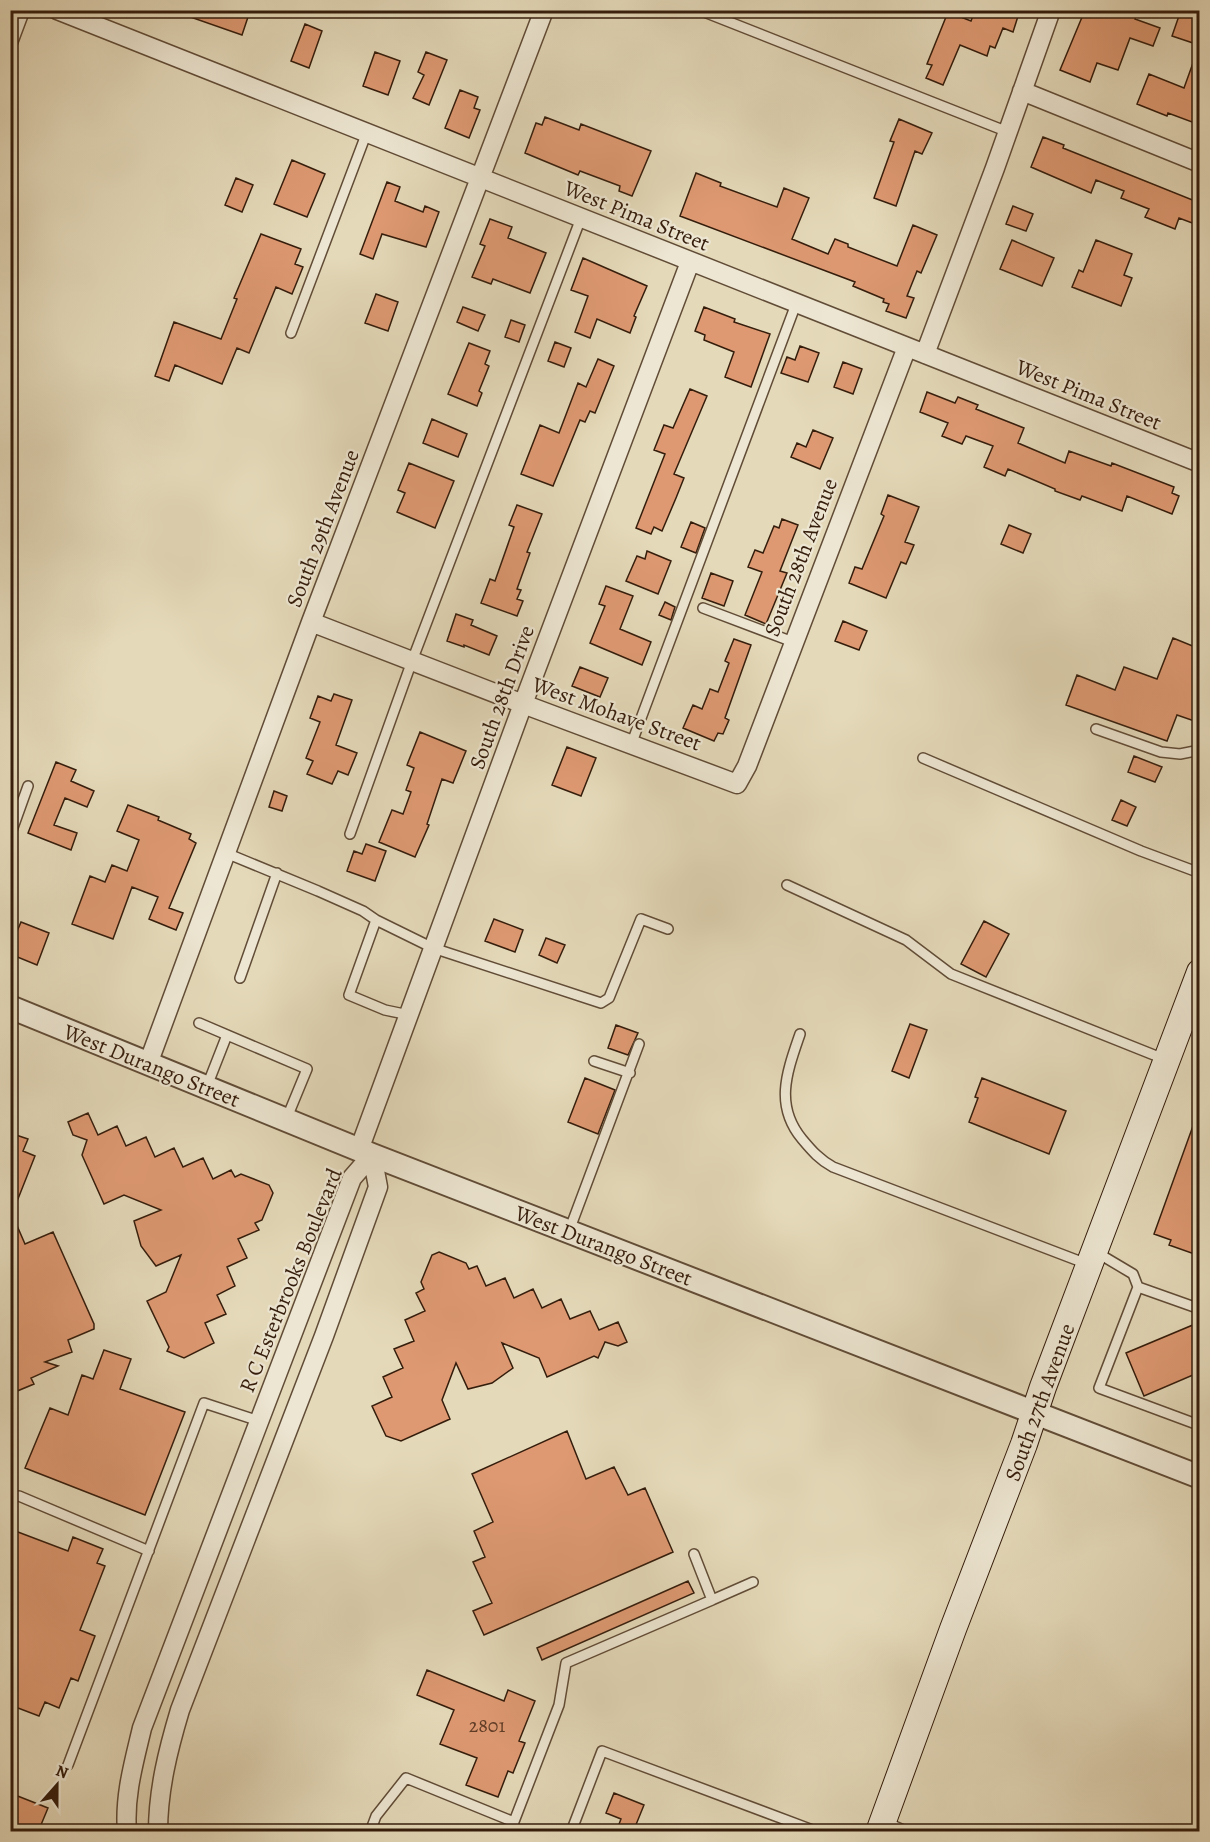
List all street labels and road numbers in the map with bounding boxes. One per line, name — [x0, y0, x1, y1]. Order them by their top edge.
street label: West Pima Street — [559, 173, 714, 259]
street label: West Pima Street — [1011, 352, 1166, 438]
street label: South 29th Avenue — [279, 445, 367, 612]
street label: South 28th Avenue — [757, 474, 845, 641]
street label: South 28th Drive — [462, 621, 542, 774]
street label: West Mohave Street — [527, 669, 705, 758]
street label: West Durango Street — [58, 1017, 244, 1115]
street label: R C Esterbrooks Boulevard — [232, 1164, 350, 1397]
street label: West Durango Street — [510, 1198, 697, 1294]
street label: South 27th Avenue — [997, 1319, 1082, 1485]

